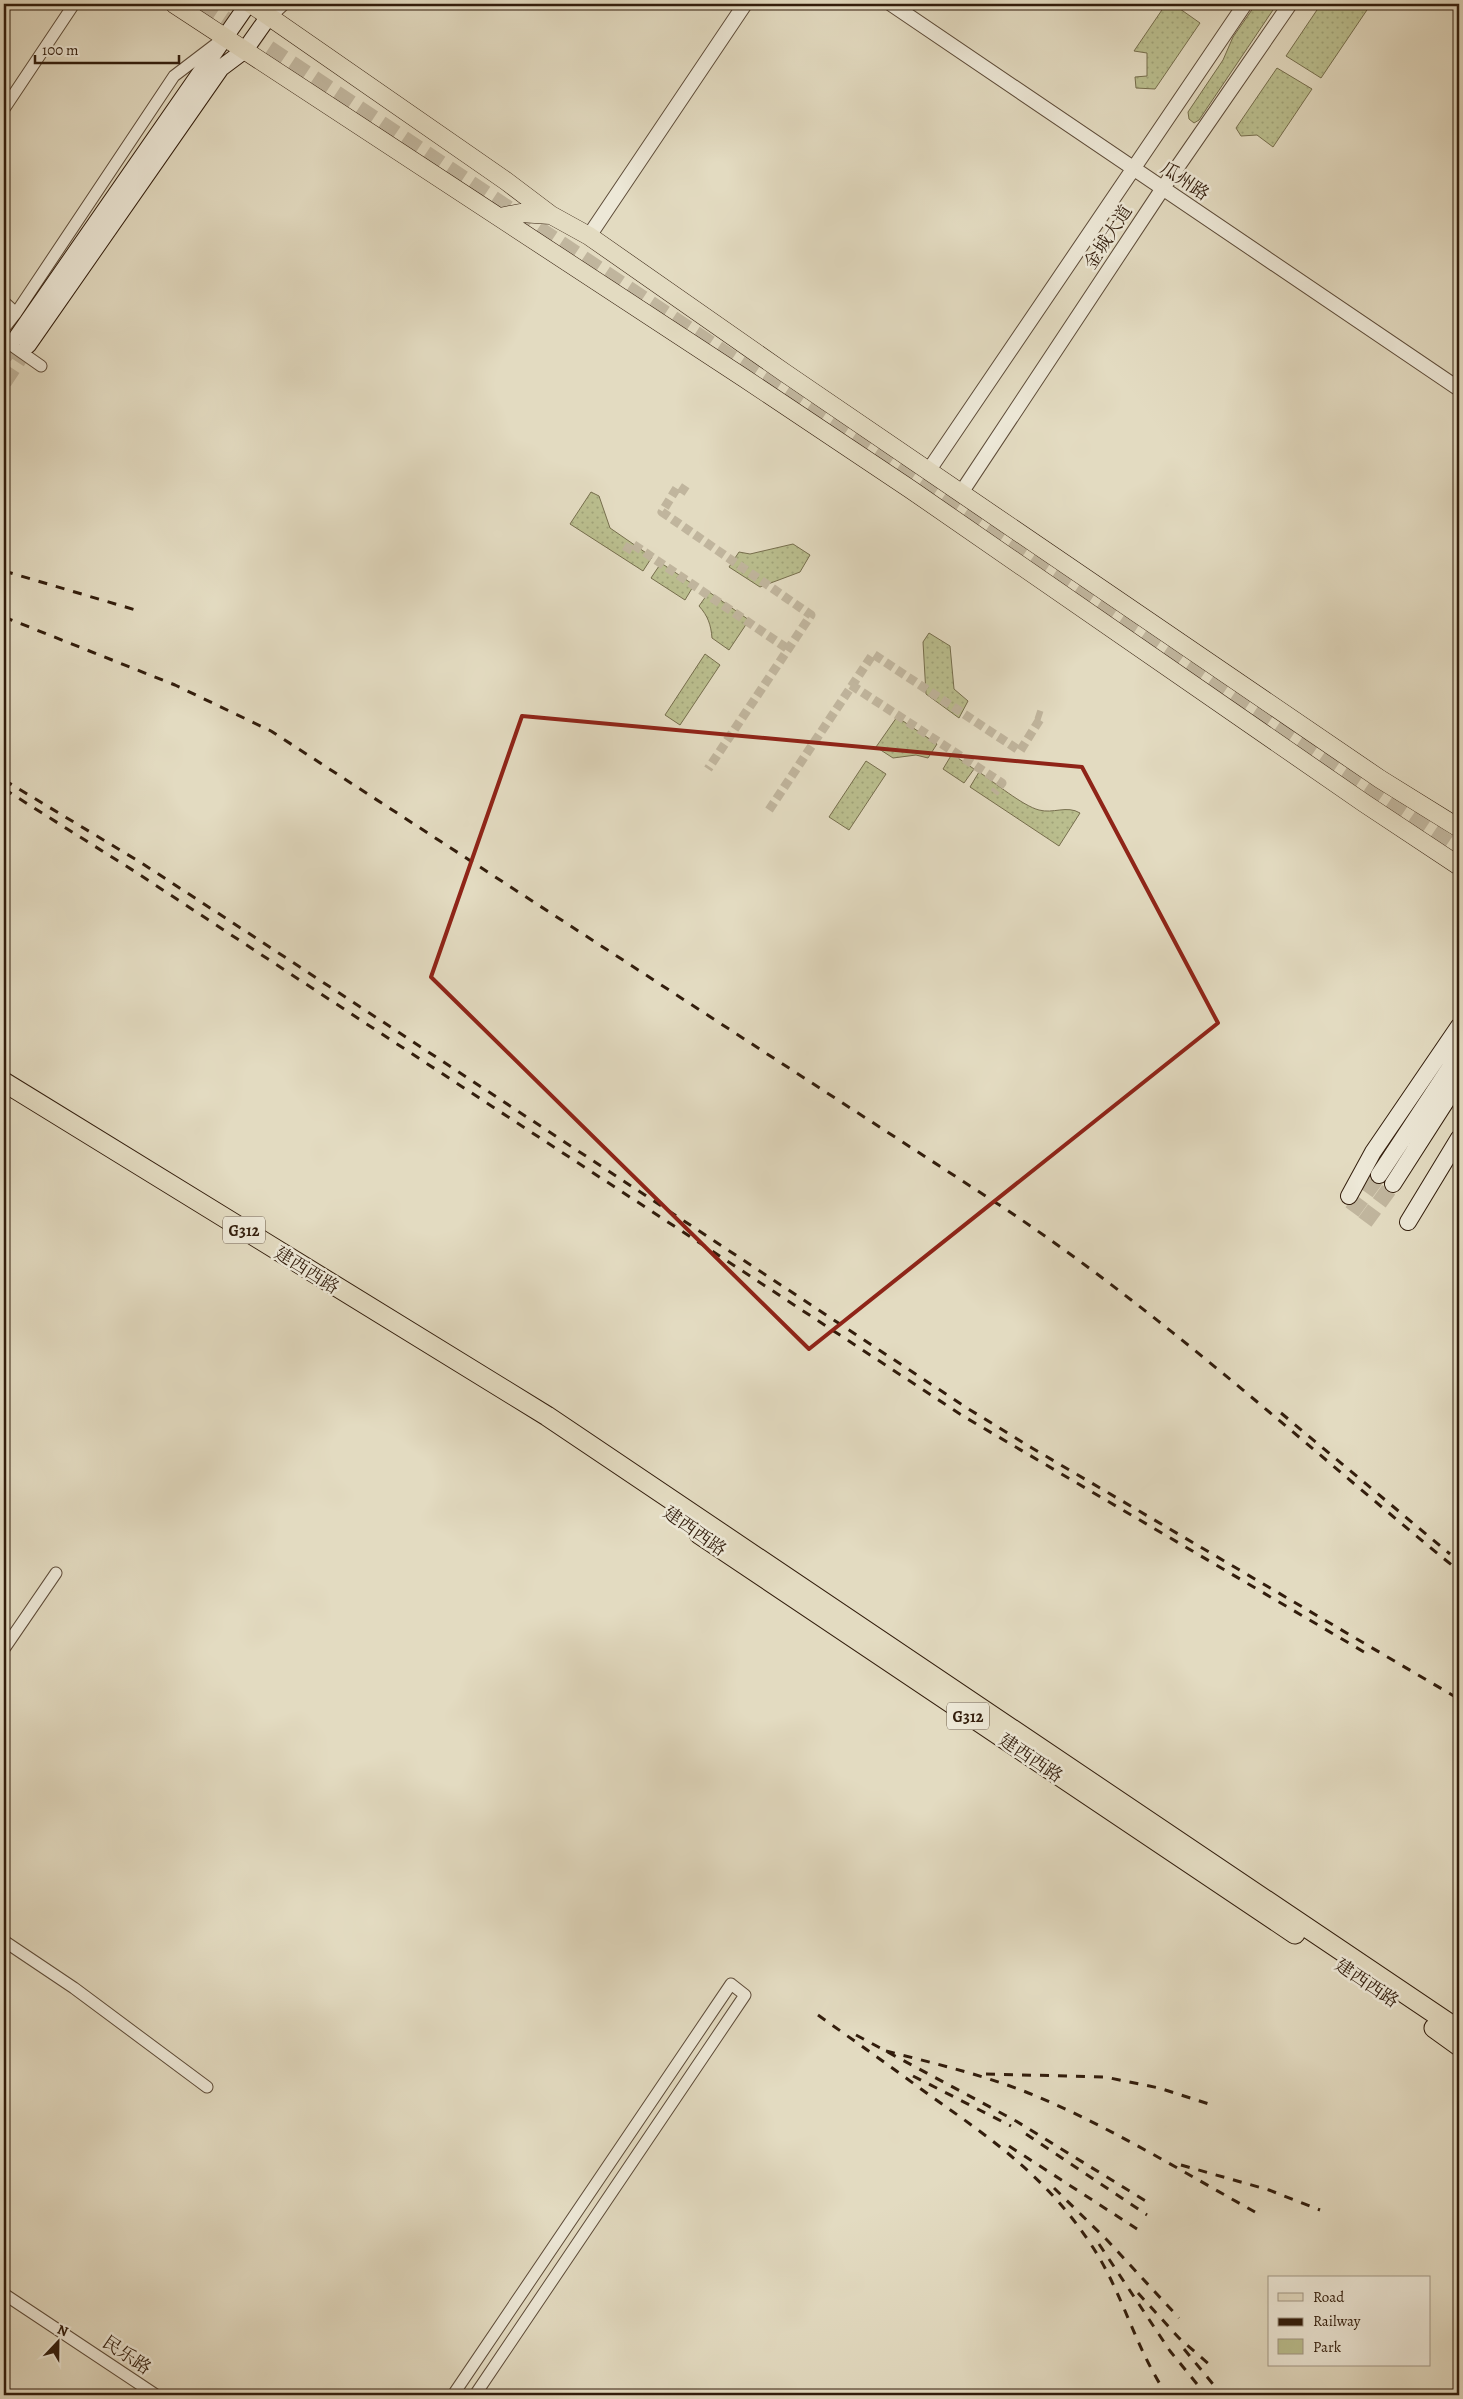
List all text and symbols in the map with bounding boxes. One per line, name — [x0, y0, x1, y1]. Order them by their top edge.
scale bar — [35, 32, 179, 64]
text: 100 m — [42, 40, 79, 60]
street label: 瓜州路 — [1156, 156, 1214, 206]
street label: 金城大道 — [1078, 200, 1138, 274]
road number: G312 — [223, 1216, 265, 1244]
street label: 建西西路 — [270, 1241, 344, 1299]
street label: 建西西路 — [659, 1501, 731, 1561]
road number: G312 — [947, 1702, 989, 1730]
street label: 建西西路 — [994, 1728, 1068, 1788]
street label: 建西西路 — [1330, 1953, 1404, 2013]
legend — [1268, 2276, 1430, 2366]
text: Road — [1313, 2287, 1345, 2307]
text: Railway — [1313, 2311, 1361, 2331]
north arrow — [32, 2316, 82, 2366]
text: N — [54, 2320, 71, 2341]
street label: 民乐路 — [98, 2330, 156, 2380]
text: Park — [1313, 2337, 1342, 2357]

